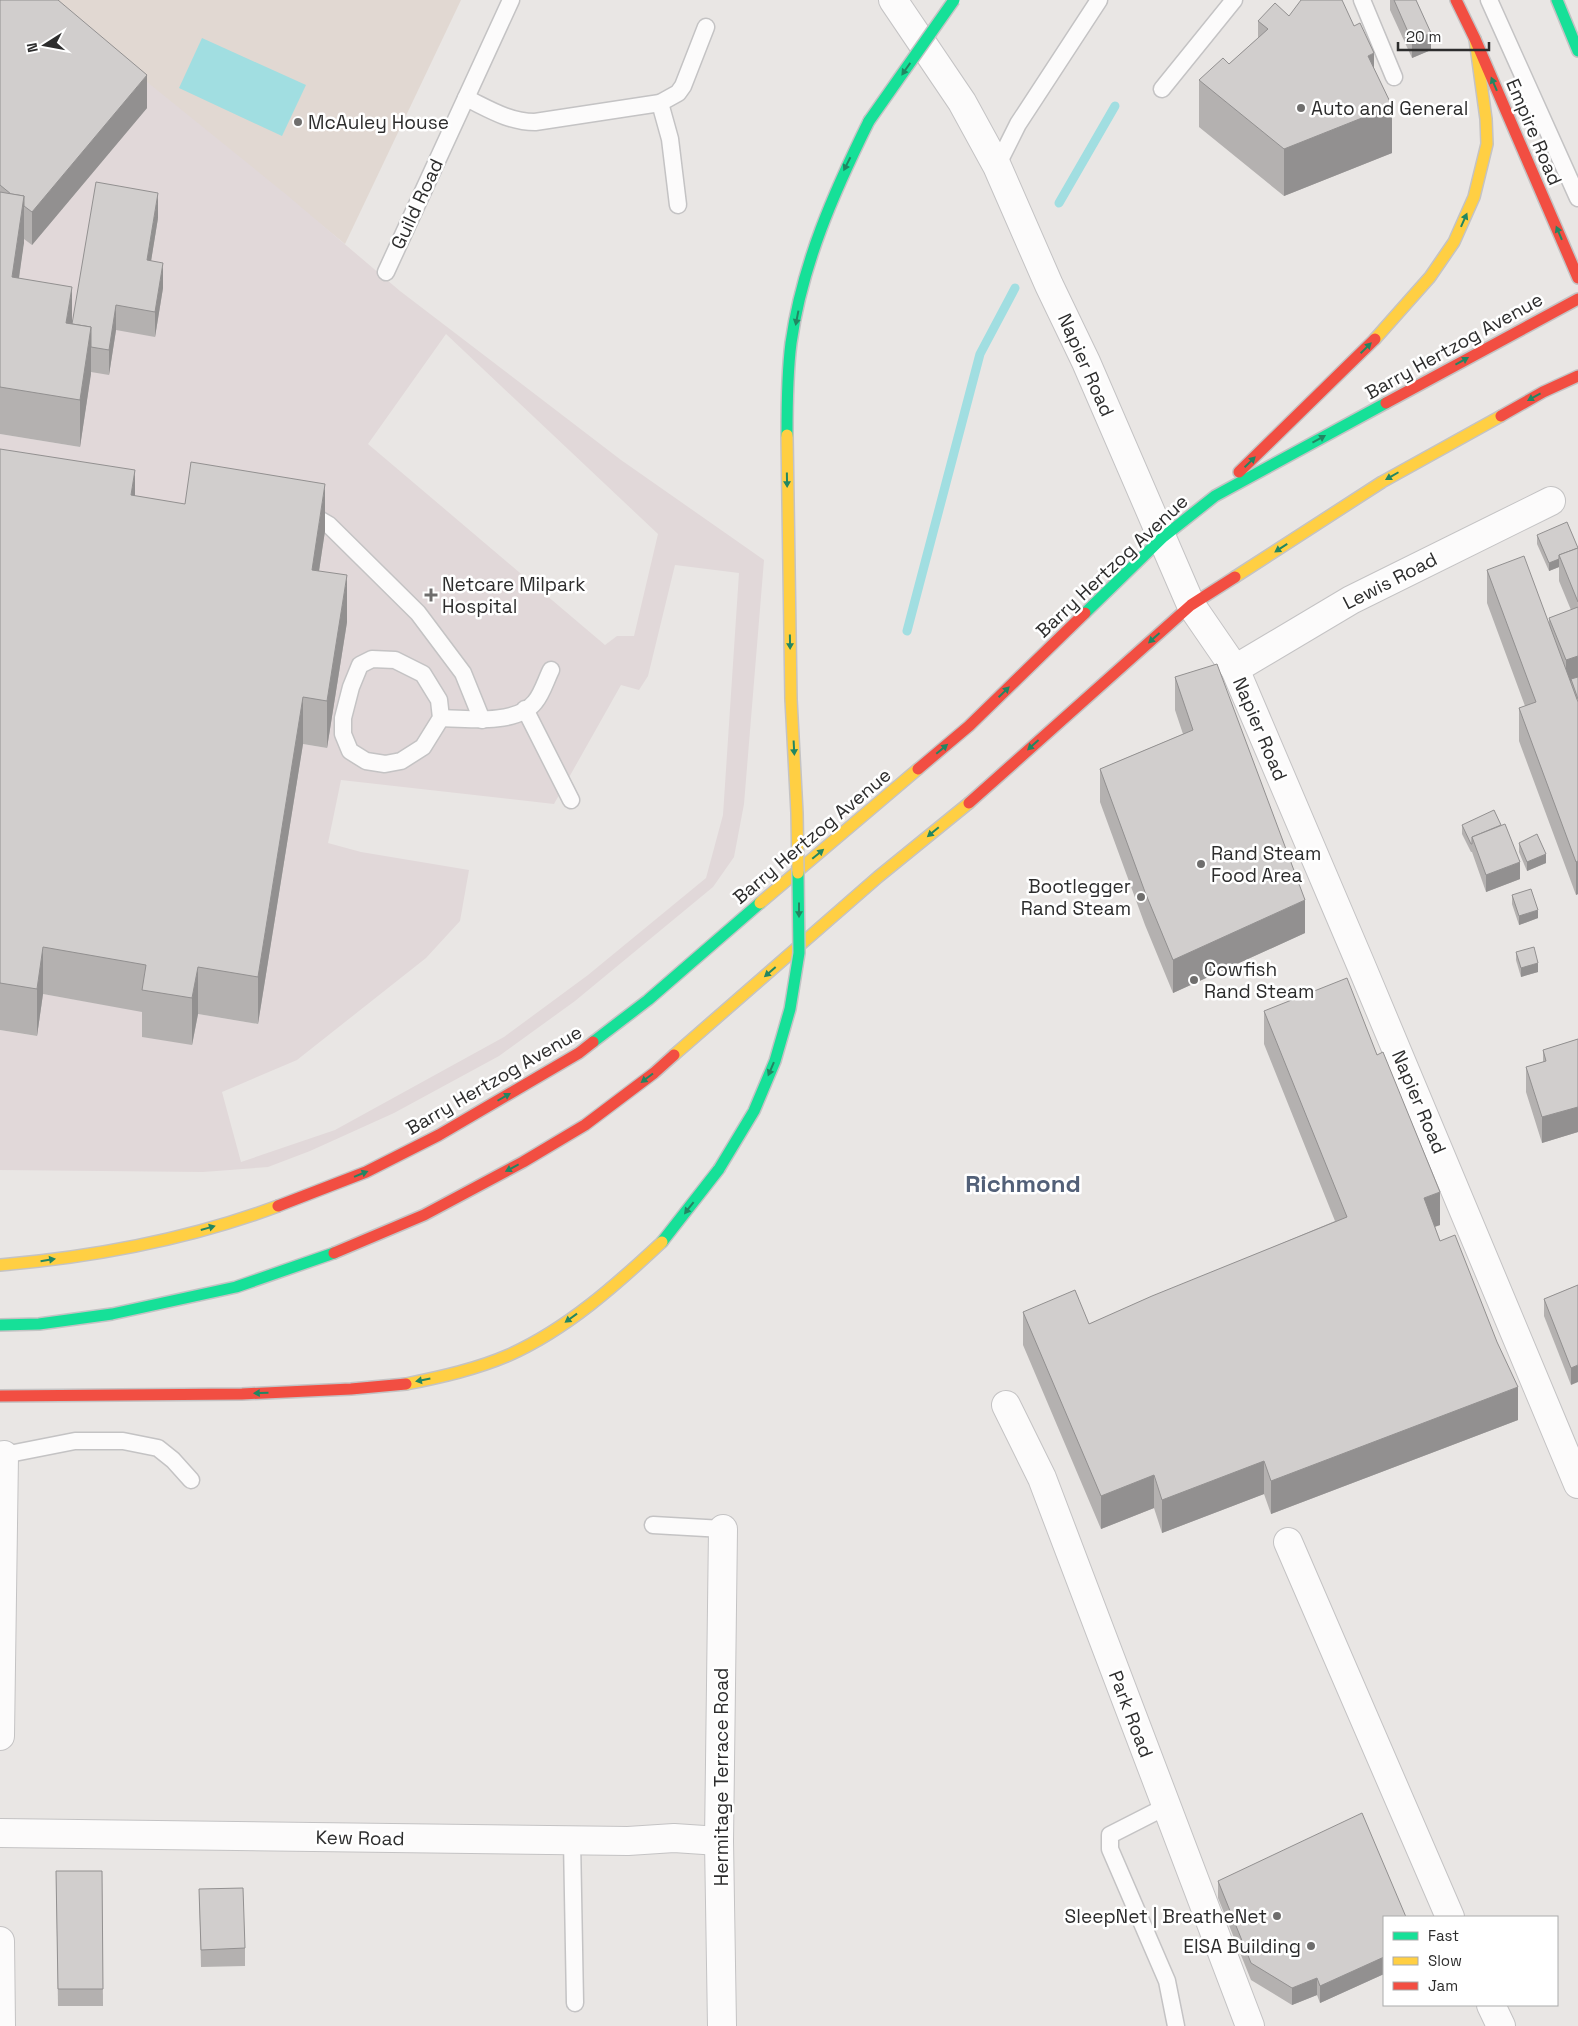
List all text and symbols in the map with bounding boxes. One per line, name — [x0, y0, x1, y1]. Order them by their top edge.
north arrow — [20, 20, 70, 70]
scale bar — [1398, 20, 1489, 52]
text: 20 m — [1406, 27, 1441, 46]
text: N — [23, 41, 42, 54]
one-way arrow — [901, 62, 911, 75]
street label: Empire Road — [1500, 75, 1568, 189]
one-way arrow — [1490, 77, 1498, 91]
place label: Auto and General — [1311, 96, 1468, 121]
marker: Auto and General — [1295, 102, 1307, 114]
place label: McAuley House — [308, 110, 449, 135]
marker: McAuley House — [292, 116, 304, 128]
street label: Guild Road — [385, 155, 449, 253]
one-way arrow — [843, 157, 851, 171]
one-way arrow — [1460, 213, 1468, 227]
one-way arrow — [1554, 226, 1562, 240]
street label: Barry Hertzog Avenue — [1361, 287, 1547, 405]
street label: Napier Road — [1052, 309, 1120, 421]
one-way arrow — [792, 310, 800, 326]
one-way arrow — [1359, 342, 1371, 354]
one-way arrow — [1454, 357, 1469, 365]
one-way arrow — [1527, 393, 1541, 401]
one-way arrow — [1312, 435, 1326, 443]
one-way arrow — [1243, 456, 1255, 468]
one-way arrow — [783, 472, 791, 488]
one-way arrow — [1385, 472, 1399, 481]
street label: Barry Hertzog Avenue — [1031, 489, 1193, 643]
one-way arrow — [1275, 543, 1288, 552]
street label: Lewis Road — [1339, 547, 1441, 615]
place label: Netcare Milpark Hospital — [442, 572, 585, 619]
marker: Netcare Milpark Hospital — [424, 588, 438, 602]
one-way arrow — [1148, 632, 1161, 643]
one-way arrow — [786, 635, 794, 651]
street label: Napier Road — [1227, 673, 1293, 785]
one-way arrow — [998, 686, 1010, 698]
one-way arrow — [790, 740, 798, 756]
one-way arrow — [1026, 740, 1039, 751]
one-way arrow — [936, 743, 949, 754]
street label: Barry Hertzog Avenue — [728, 762, 896, 910]
one-way arrow — [927, 826, 940, 837]
place label: Rand Steam Food Area — [1211, 841, 1321, 888]
one-way arrow — [812, 848, 825, 859]
marker: Rand Steam Food Area — [1195, 858, 1207, 870]
place label: Bootlegger Rand Steam — [1021, 874, 1131, 921]
marker: Bootlegger Rand Steam — [1135, 891, 1147, 903]
one-way arrow — [795, 903, 803, 919]
place label: Cowfish Rand Steam — [1204, 957, 1314, 1004]
one-way arrow — [764, 966, 776, 977]
marker: Cowfish Rand Steam — [1188, 974, 1200, 986]
street label: Barry Hertzog Avenue — [402, 1019, 586, 1141]
street label: Napier Road — [1386, 1046, 1452, 1158]
one-way arrow — [767, 1062, 775, 1076]
one-way arrow — [640, 1073, 654, 1083]
one-way arrow — [496, 1093, 511, 1101]
one-way arrow — [505, 1164, 519, 1172]
district label: Richmond — [965, 1168, 1081, 1199]
one-way arrow — [354, 1170, 369, 1178]
one-way arrow — [684, 1201, 695, 1214]
one-way arrow — [200, 1224, 215, 1232]
one-way arrow — [41, 1255, 57, 1263]
one-way arrow — [565, 1312, 578, 1323]
one-way arrow — [414, 1377, 430, 1385]
one-way arrow — [252, 1389, 268, 1397]
street label: Park Road — [1103, 1667, 1159, 1761]
street label: Hermitage Terrace Road — [709, 1668, 734, 1886]
street label: Kew Road — [315, 1825, 405, 1851]
place label: SleepNet | BreatheNet — [1065, 1904, 1267, 1929]
marker: SleepNet | BreatheNet — [1271, 1910, 1283, 1922]
legend — [1383, 1916, 1558, 2006]
text: Fast — [1428, 1926, 1459, 1945]
place label: EISA Building — [1183, 1934, 1301, 1959]
marker: EISA Building — [1305, 1940, 1317, 1952]
text: Slow — [1428, 1951, 1462, 1970]
text: Jam — [1428, 1976, 1458, 1995]

